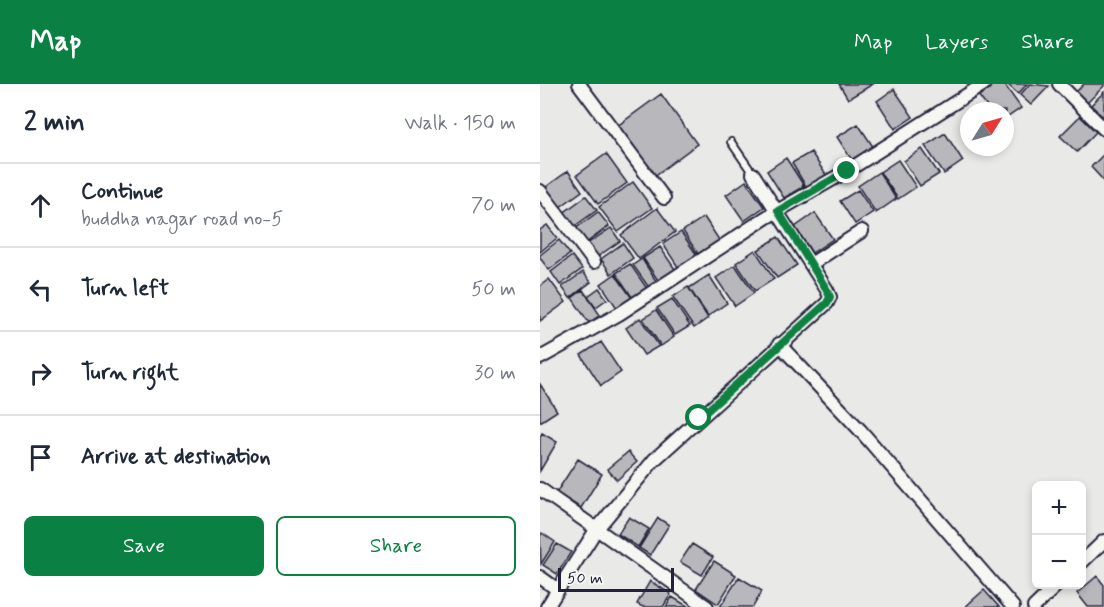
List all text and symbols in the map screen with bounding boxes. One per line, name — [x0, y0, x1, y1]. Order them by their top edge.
text: Map — [30, 24, 81, 61]
text: Map — [854, 28, 892, 56]
text: Layers — [925, 28, 988, 56]
text: Share — [1021, 28, 1074, 56]
north arrow — [960, 102, 1014, 156]
text: 2 min — [24, 106, 85, 140]
text: Walk · 150 m — [404, 110, 516, 137]
route end — [833, 157, 859, 183]
text: Continue — [81, 178, 163, 206]
icon: ahead — [24, 189, 57, 222]
text: 70 m — [471, 192, 516, 219]
text: buddha nagar road no-5 — [81, 206, 283, 233]
icon: left — [24, 273, 57, 306]
text: Turn left — [81, 275, 169, 303]
text: 50 m — [471, 276, 516, 303]
icon: right — [24, 357, 57, 390]
text: Turn right — [81, 359, 179, 387]
text: 30 m — [474, 360, 516, 387]
route start — [685, 404, 711, 430]
icon: arrive — [24, 441, 57, 474]
text: Arrive at destination — [81, 443, 271, 471]
map controls — [1032, 481, 1086, 589]
button: + — [1032, 481, 1086, 535]
button: Save — [24, 516, 264, 576]
button: Share — [276, 516, 516, 576]
button: − — [1032, 535, 1086, 589]
scale bar — [558, 565, 674, 592]
text: 50 m — [567, 568, 603, 589]

